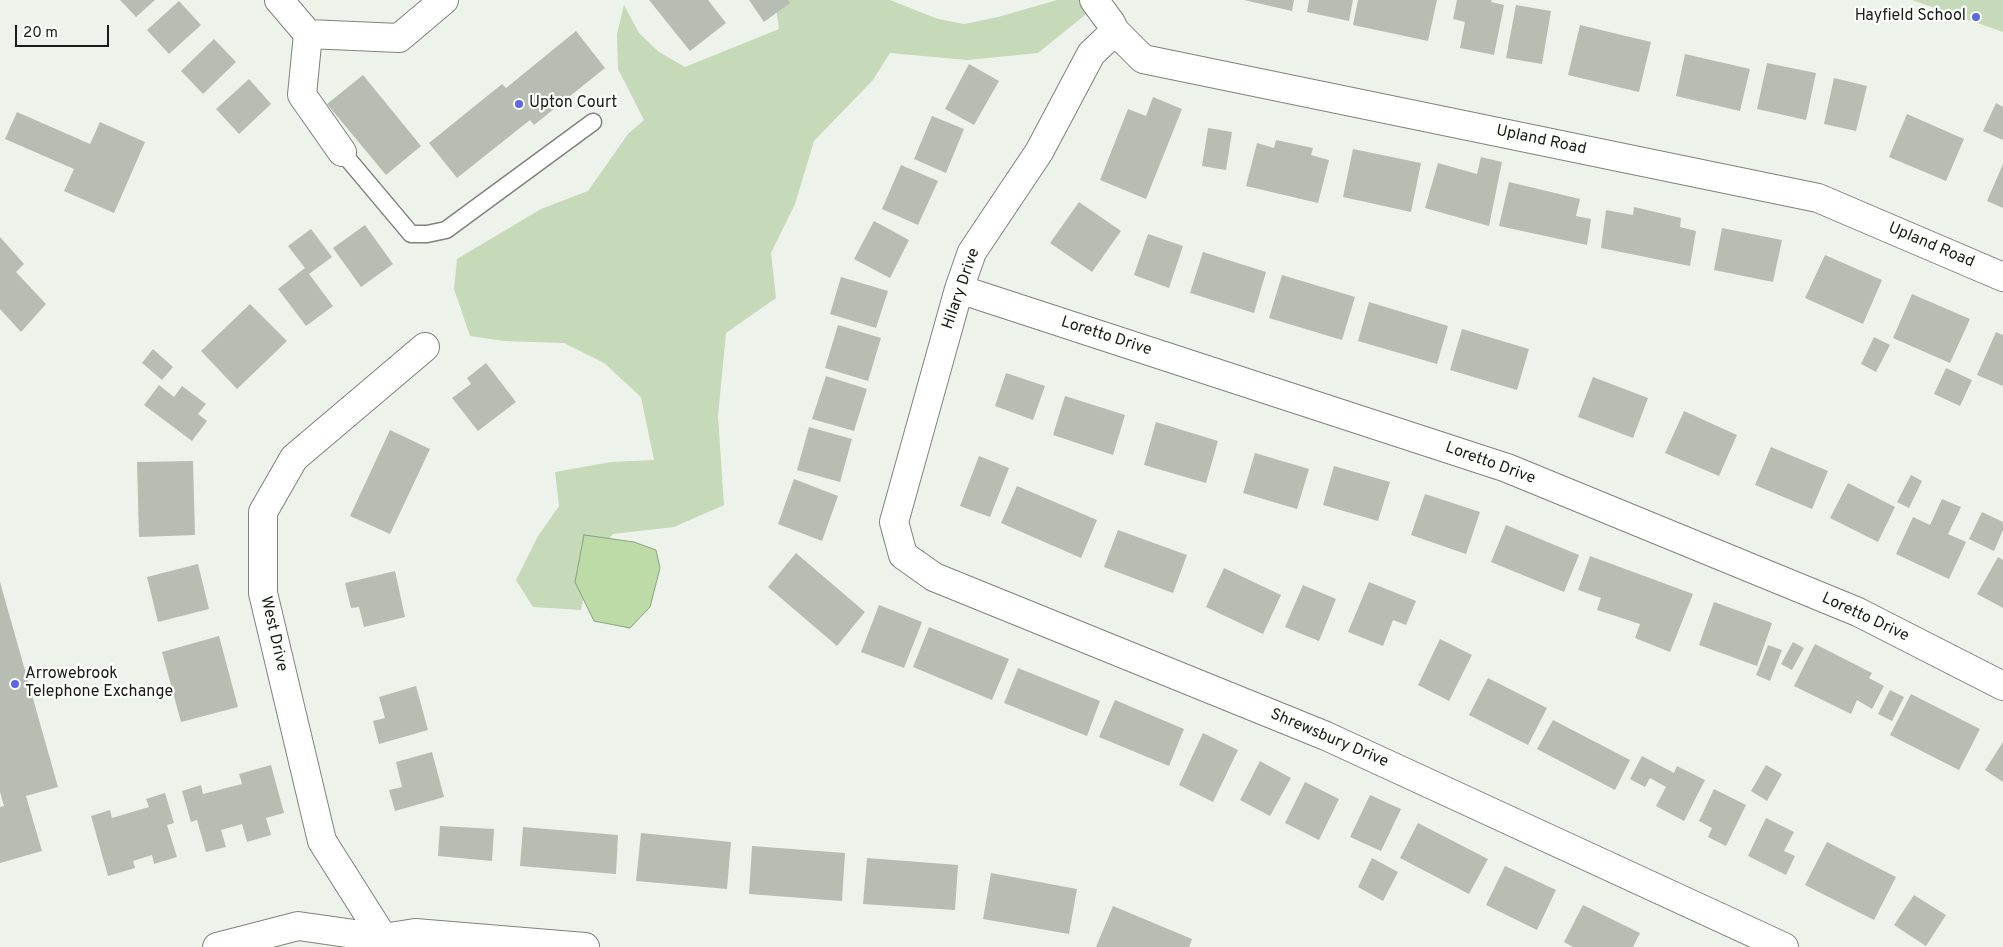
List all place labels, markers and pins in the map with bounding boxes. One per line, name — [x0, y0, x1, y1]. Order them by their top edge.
place label: Hayfield School — [1855, 7, 1966, 27]
marker: Hayfield School — [1970, 11, 1982, 23]
place label: Upton Court — [529, 94, 617, 114]
marker: Upton Court — [513, 98, 525, 110]
place label: Arrowebrook Telephone Exchange — [25, 665, 173, 703]
marker: Arrowebrook Telephone Exchange — [9, 678, 21, 690]

